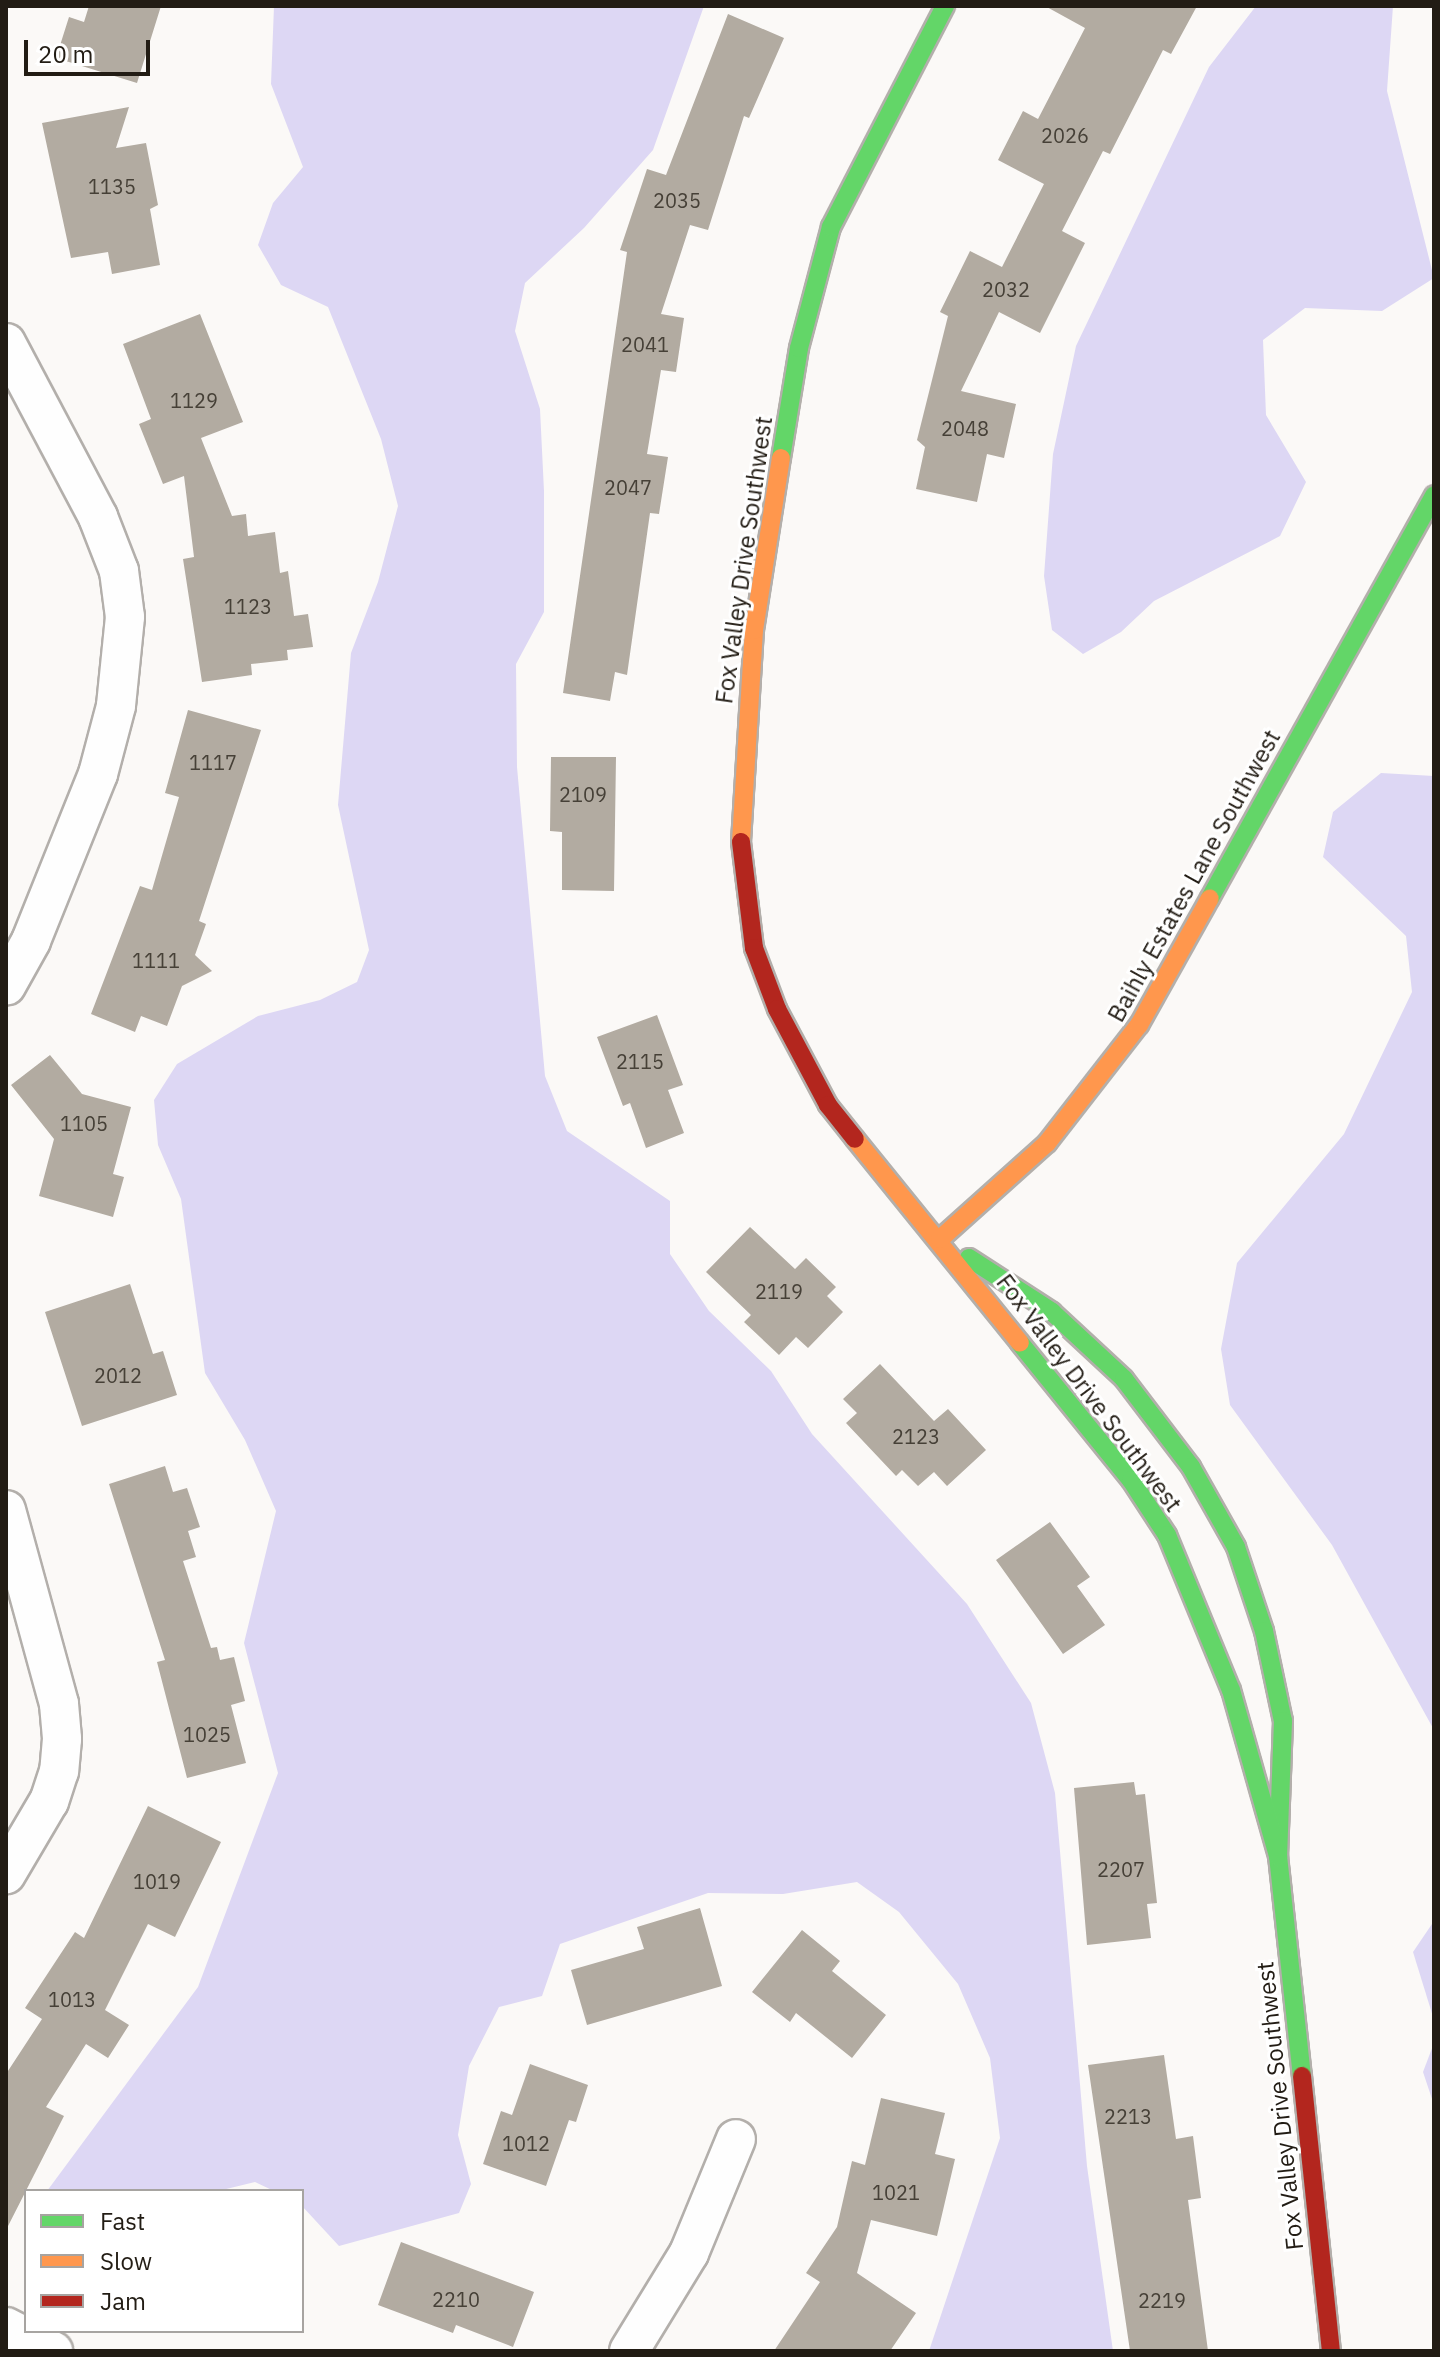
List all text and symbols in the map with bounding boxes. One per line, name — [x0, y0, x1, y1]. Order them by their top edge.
scale bar — [28, 24, 154, 74]
text: 20 m — [38, 38, 93, 70]
house number: 2026 — [1041, 123, 1089, 147]
house number: 1135 — [88, 174, 136, 198]
house number: 2035 — [653, 188, 701, 212]
house number: 2032 — [982, 277, 1030, 301]
house number: 2041 — [621, 332, 669, 356]
house number: 1129 — [170, 388, 218, 412]
street label: Fox Valley Drive Southwest — [710, 414, 778, 706]
house number: 2048 — [941, 416, 989, 440]
house number: 2047 — [604, 475, 652, 499]
house number: 1123 — [224, 594, 272, 618]
street label: Baihly Estates Lane Southwest — [1102, 725, 1286, 1027]
house number: 1117 — [189, 750, 237, 774]
house number: 2109 — [559, 782, 607, 806]
house number: 1111 — [132, 948, 180, 972]
house number: 2115 — [616, 1049, 664, 1073]
house number: 1105 — [60, 1111, 108, 1135]
street label: Fox Valley Drive Southwest — [990, 1269, 1188, 1517]
house number: 2119 — [755, 1279, 803, 1303]
house number: 2012 — [94, 1363, 142, 1387]
house number: 2123 — [892, 1424, 940, 1448]
house number: 1025 — [183, 1722, 231, 1746]
house number: 2207 — [1097, 1857, 1145, 1881]
house number: 1019 — [133, 1869, 181, 1893]
street label: Fox Valley Drive Southwest — [1251, 1960, 1309, 2252]
house number: 1013 — [48, 1987, 96, 2011]
house number: 2213 — [1104, 2104, 1152, 2128]
house number: 1012 — [502, 2131, 550, 2155]
house number: 1021 — [872, 2180, 920, 2204]
legend — [24, 2189, 304, 2333]
text: Fast — [100, 2205, 145, 2237]
text: Slow — [100, 2245, 152, 2277]
text: Jam — [100, 2285, 146, 2317]
house number: 2210 — [432, 2287, 480, 2311]
house number: 2219 — [1138, 2288, 1186, 2312]

